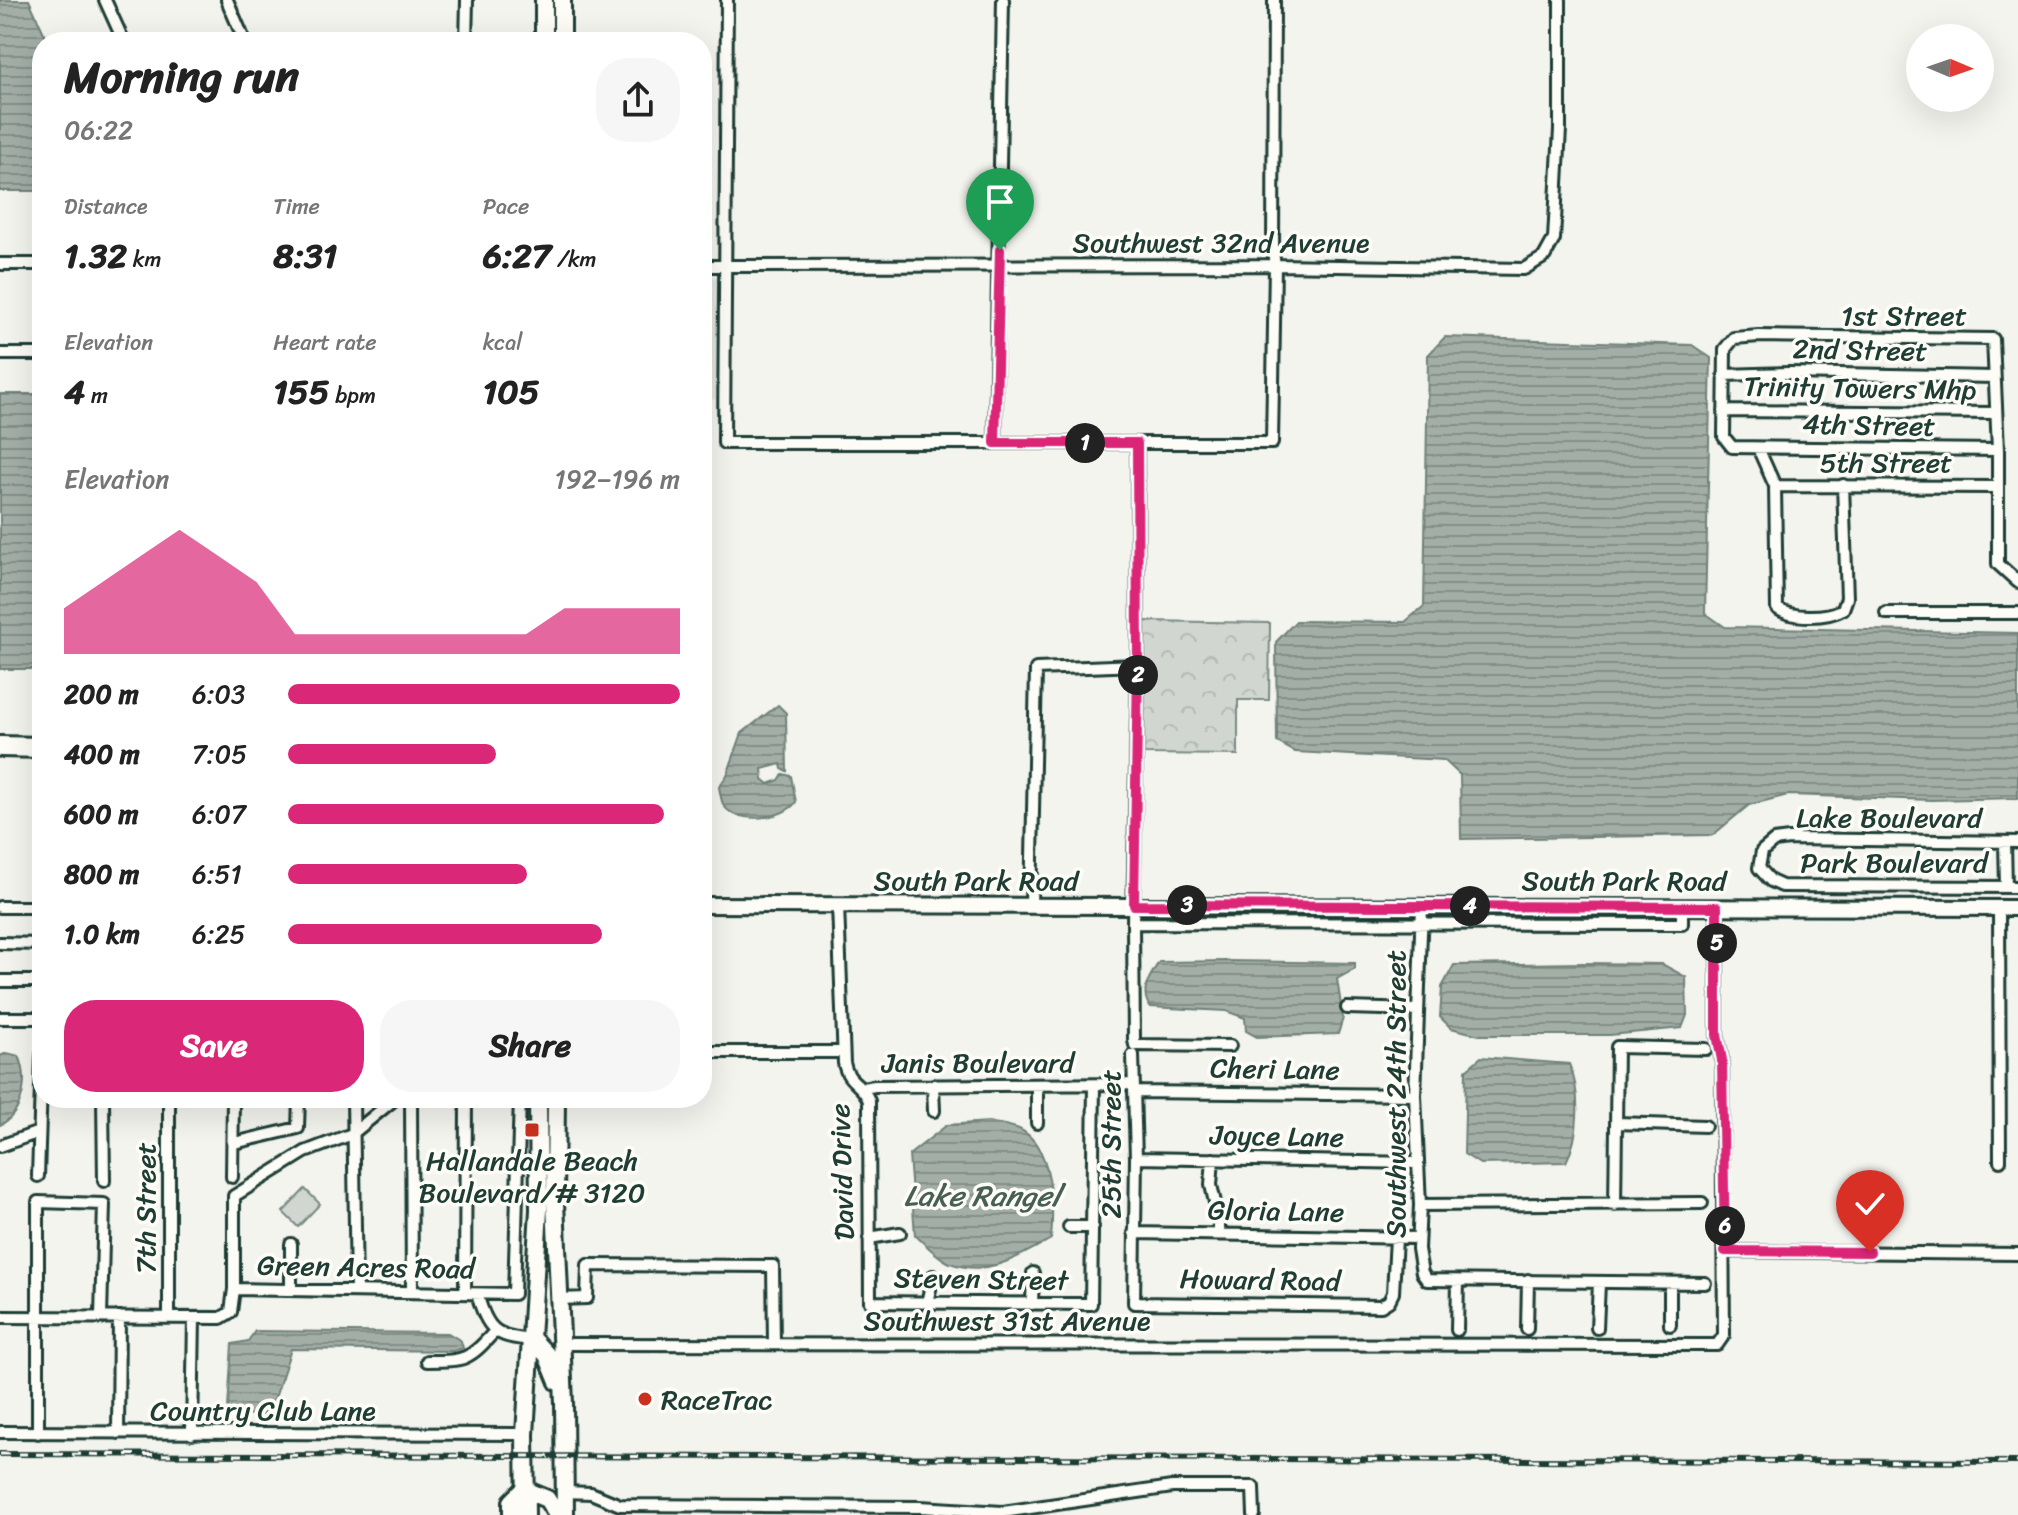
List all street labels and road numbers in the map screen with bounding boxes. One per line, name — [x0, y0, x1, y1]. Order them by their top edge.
street label: Southwest 32nd Avenue — [1072, 218, 1370, 267]
street label: 1st Street — [1841, 291, 1967, 340]
street label: 2nd Street — [1792, 324, 1928, 376]
street label: Trinity Towers Mhp — [1743, 361, 1977, 415]
street label: 4th Street — [1802, 399, 1936, 451]
street label: 5th Street — [1820, 438, 1952, 487]
street label: Lake Boulevard — [1796, 793, 1984, 842]
street label: Park Boulevard — [1800, 838, 1990, 887]
street label: South Park Road — [874, 856, 1081, 905]
street label: South Park Road — [1522, 856, 1729, 905]
street label: Southwest 24th Street — [1371, 950, 1420, 1238]
street label: Janis Boulevard — [881, 1038, 1077, 1087]
street label: Cheri Lane — [1210, 1043, 1340, 1095]
street label: 25th Street — [1086, 1070, 1135, 1218]
street label: David Drive — [815, 1103, 869, 1241]
street label: Joyce Lane — [1209, 1110, 1344, 1162]
street label: 7th Street — [121, 1142, 170, 1274]
street label: Gloria Lane — [1207, 1185, 1345, 1237]
street label: Green Acres Road — [257, 1241, 477, 1293]
street label: Steven Street — [893, 1253, 1070, 1305]
street label: Howard Road — [1179, 1254, 1343, 1306]
street label: Southwest 31st Avenue — [864, 1296, 1150, 1345]
street label: Country Club Lane — [150, 1386, 376, 1435]

